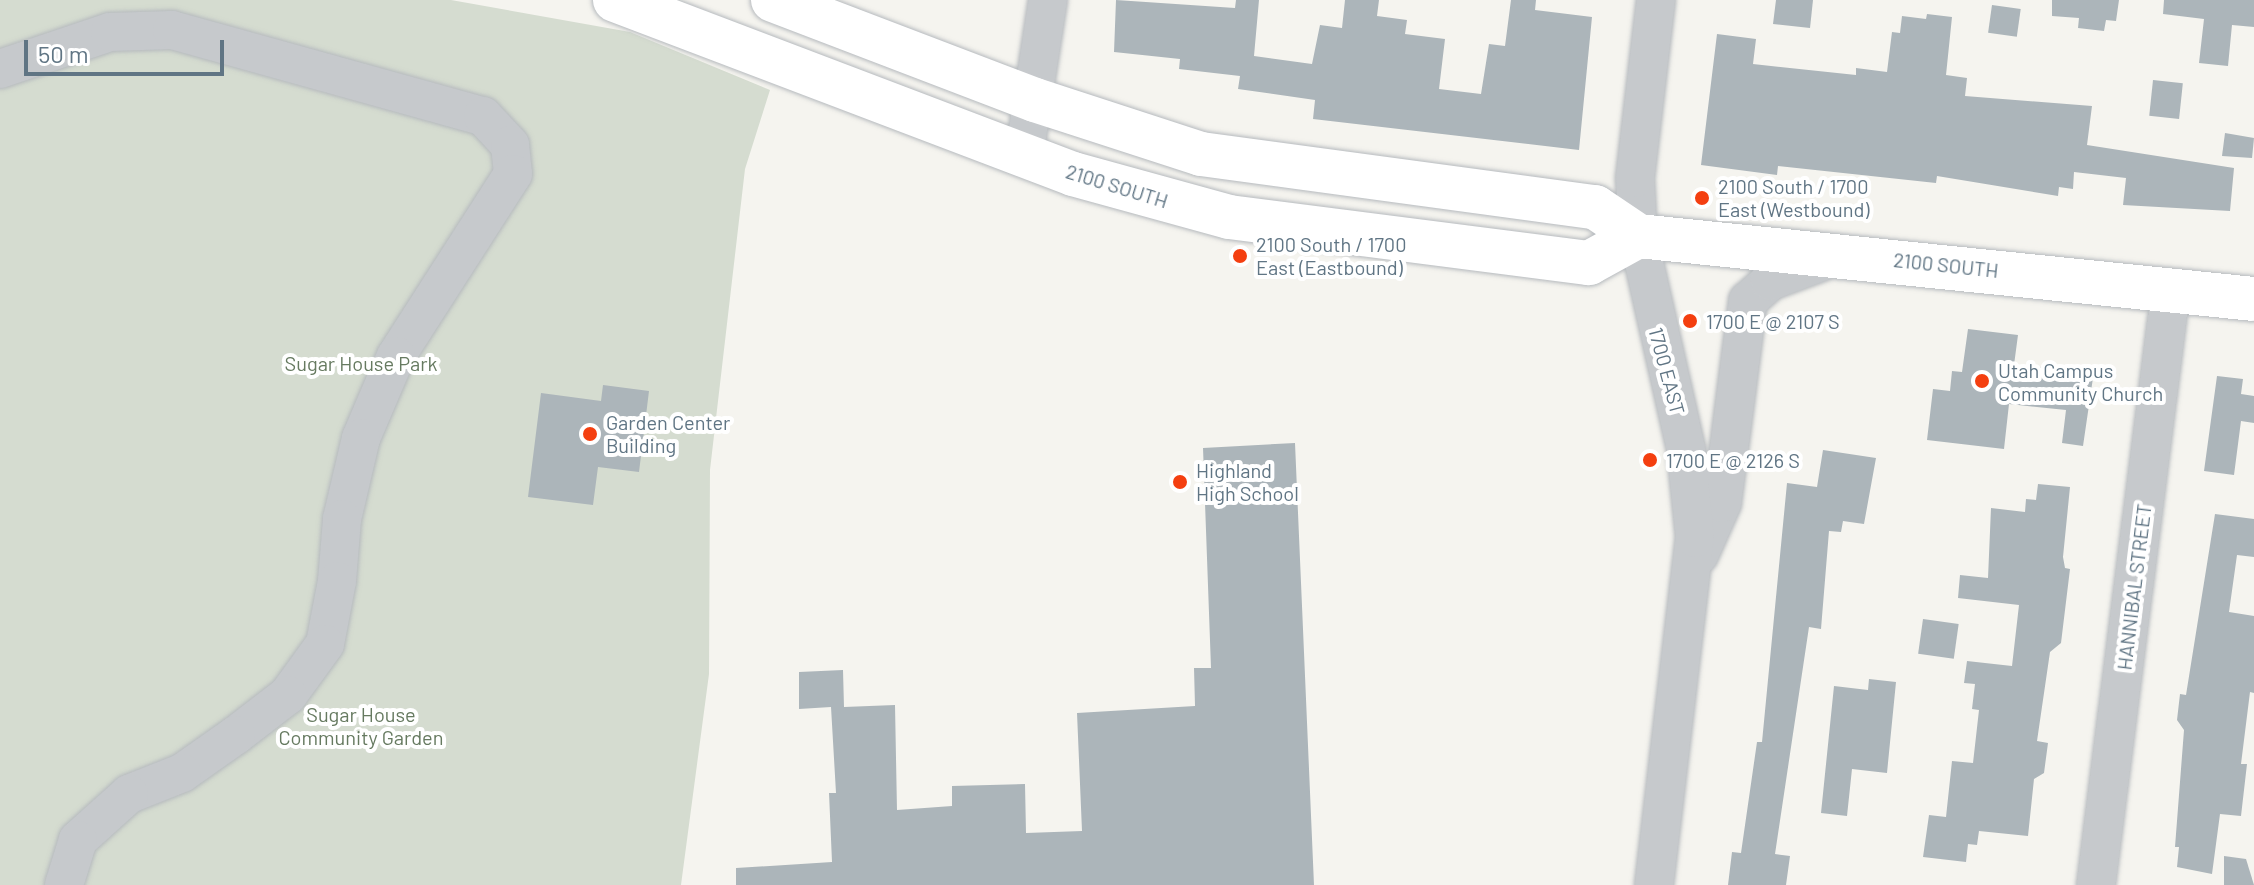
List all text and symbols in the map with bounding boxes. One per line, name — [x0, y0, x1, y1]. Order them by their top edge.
scale bar — [28, 24, 228, 74]
text: 50 m — [38, 39, 89, 68]
street label: 2100 SOUTH — [1063, 159, 1171, 213]
place label: 2100 South / 1700 East (Westbound) — [1718, 174, 1870, 221]
marker: 2100 South / 1700 East (Westbound) — [1693, 189, 1711, 207]
place label: 2100 South / 1700 East (Eastbound) — [1256, 232, 1406, 279]
marker: 2100 South / 1700 East (Eastbound) — [1231, 247, 1249, 265]
street label: 2100 SOUTH — [1892, 248, 2000, 282]
place label: 1700 E @ 2107 S — [1706, 309, 1840, 333]
marker: 1700 E @ 2107 S — [1681, 312, 1699, 330]
street label: 1700 EAST — [1644, 325, 1690, 417]
park label: Sugar House Park — [285, 351, 437, 375]
place label: Utah Campus Community Church — [1998, 358, 2163, 405]
marker: Utah Campus Community Church — [1973, 372, 1991, 390]
place label: Garden Center Building — [606, 410, 730, 457]
marker: Garden Center Building — [581, 425, 599, 443]
place label: 1700 E @ 2126 S — [1666, 448, 1800, 472]
marker: 1700 E @ 2126 S — [1641, 451, 1659, 469]
place label: Highland High School — [1196, 458, 1299, 505]
marker: Highland High School — [1171, 473, 1189, 491]
street label: HANNIBAL STREET — [2112, 502, 2156, 672]
park label: Sugar House Community Garden — [278, 702, 444, 749]

